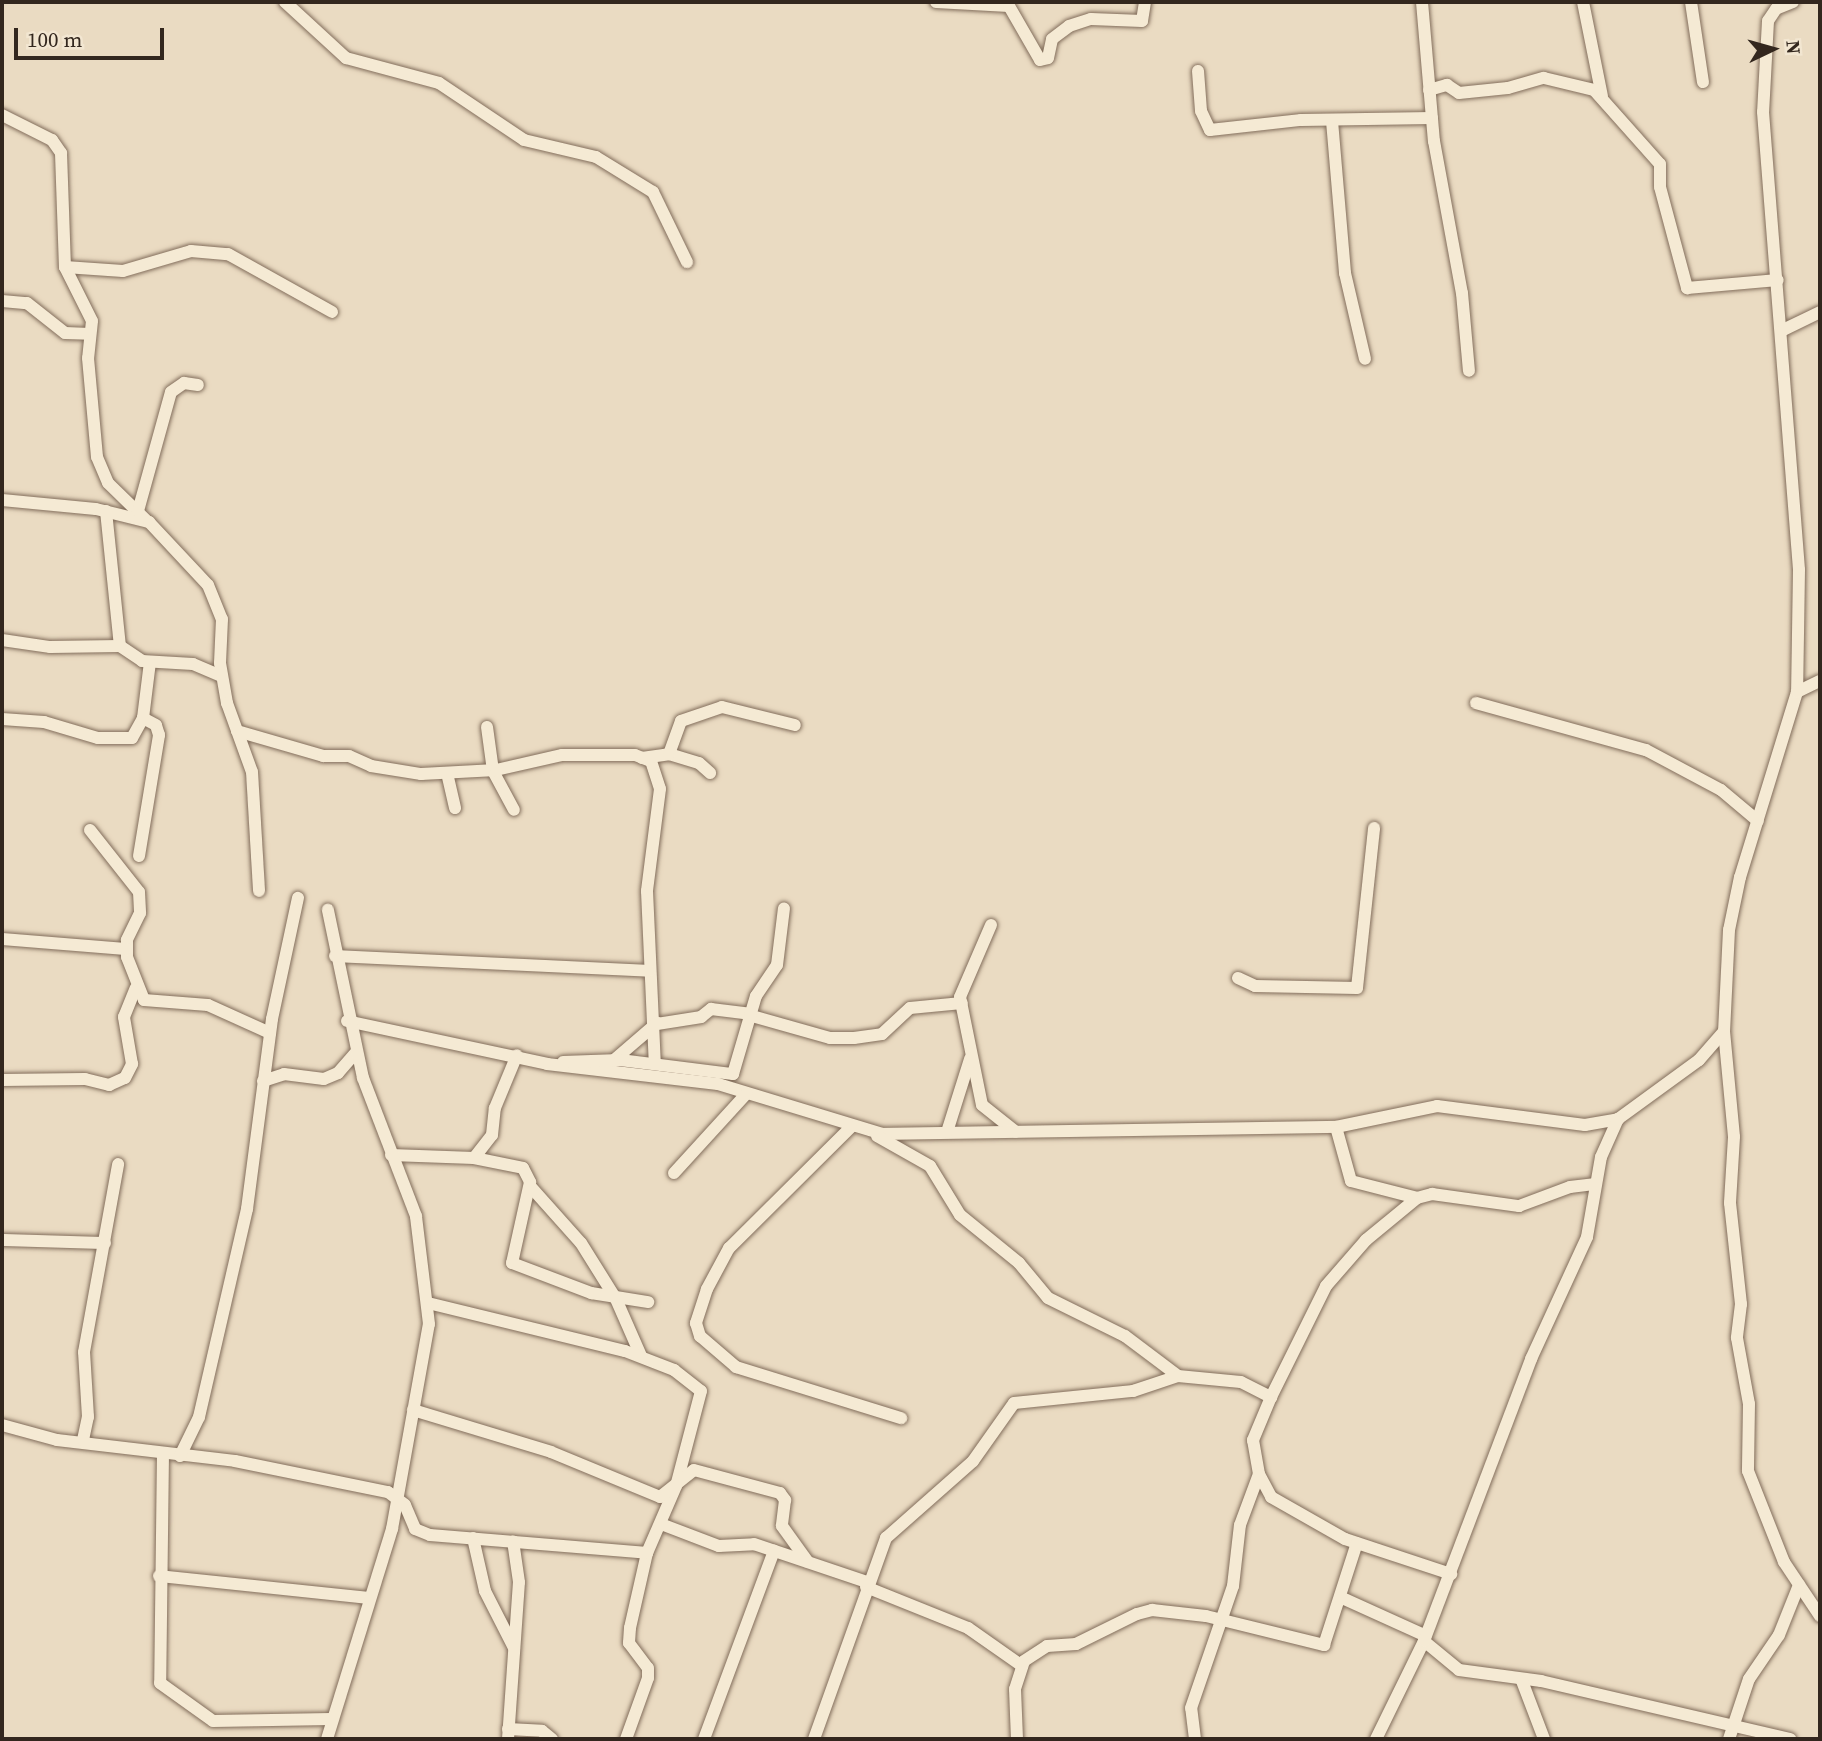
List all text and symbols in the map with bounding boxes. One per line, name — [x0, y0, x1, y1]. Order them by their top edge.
scale bar — [18, 14, 168, 58]
north arrow — [1738, 14, 1808, 84]
text: 100 m — [27, 25, 82, 54]
text: N — [1780, 39, 1807, 55]

